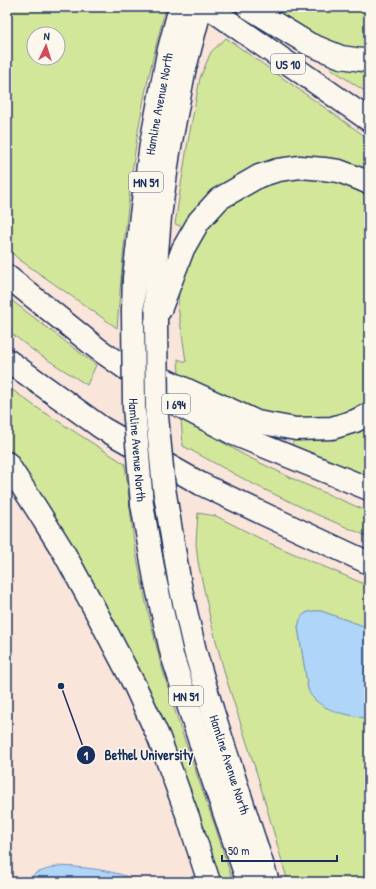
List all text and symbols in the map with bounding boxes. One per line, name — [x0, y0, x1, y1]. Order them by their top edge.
north arrow — [26, 26, 66, 66]
text: N — [43, 29, 50, 43]
street label: Hamline Avenue North — [141, 51, 177, 156]
road number: US 10 — [271, 54, 305, 74]
road number: MN 51 — [129, 172, 163, 192]
road number: I 694 — [162, 394, 190, 414]
street label: Hamline Avenue North — [125, 398, 151, 503]
road number: MN 51 — [169, 686, 203, 706]
street label: Hamline Avenue North — [206, 713, 255, 817]
callout: Bethel University — [76, 742, 201, 768]
text: Bethel University — [105, 745, 194, 766]
text: 1 — [84, 747, 89, 764]
scale bar — [222, 837, 337, 863]
text: 50 m — [228, 842, 249, 859]

